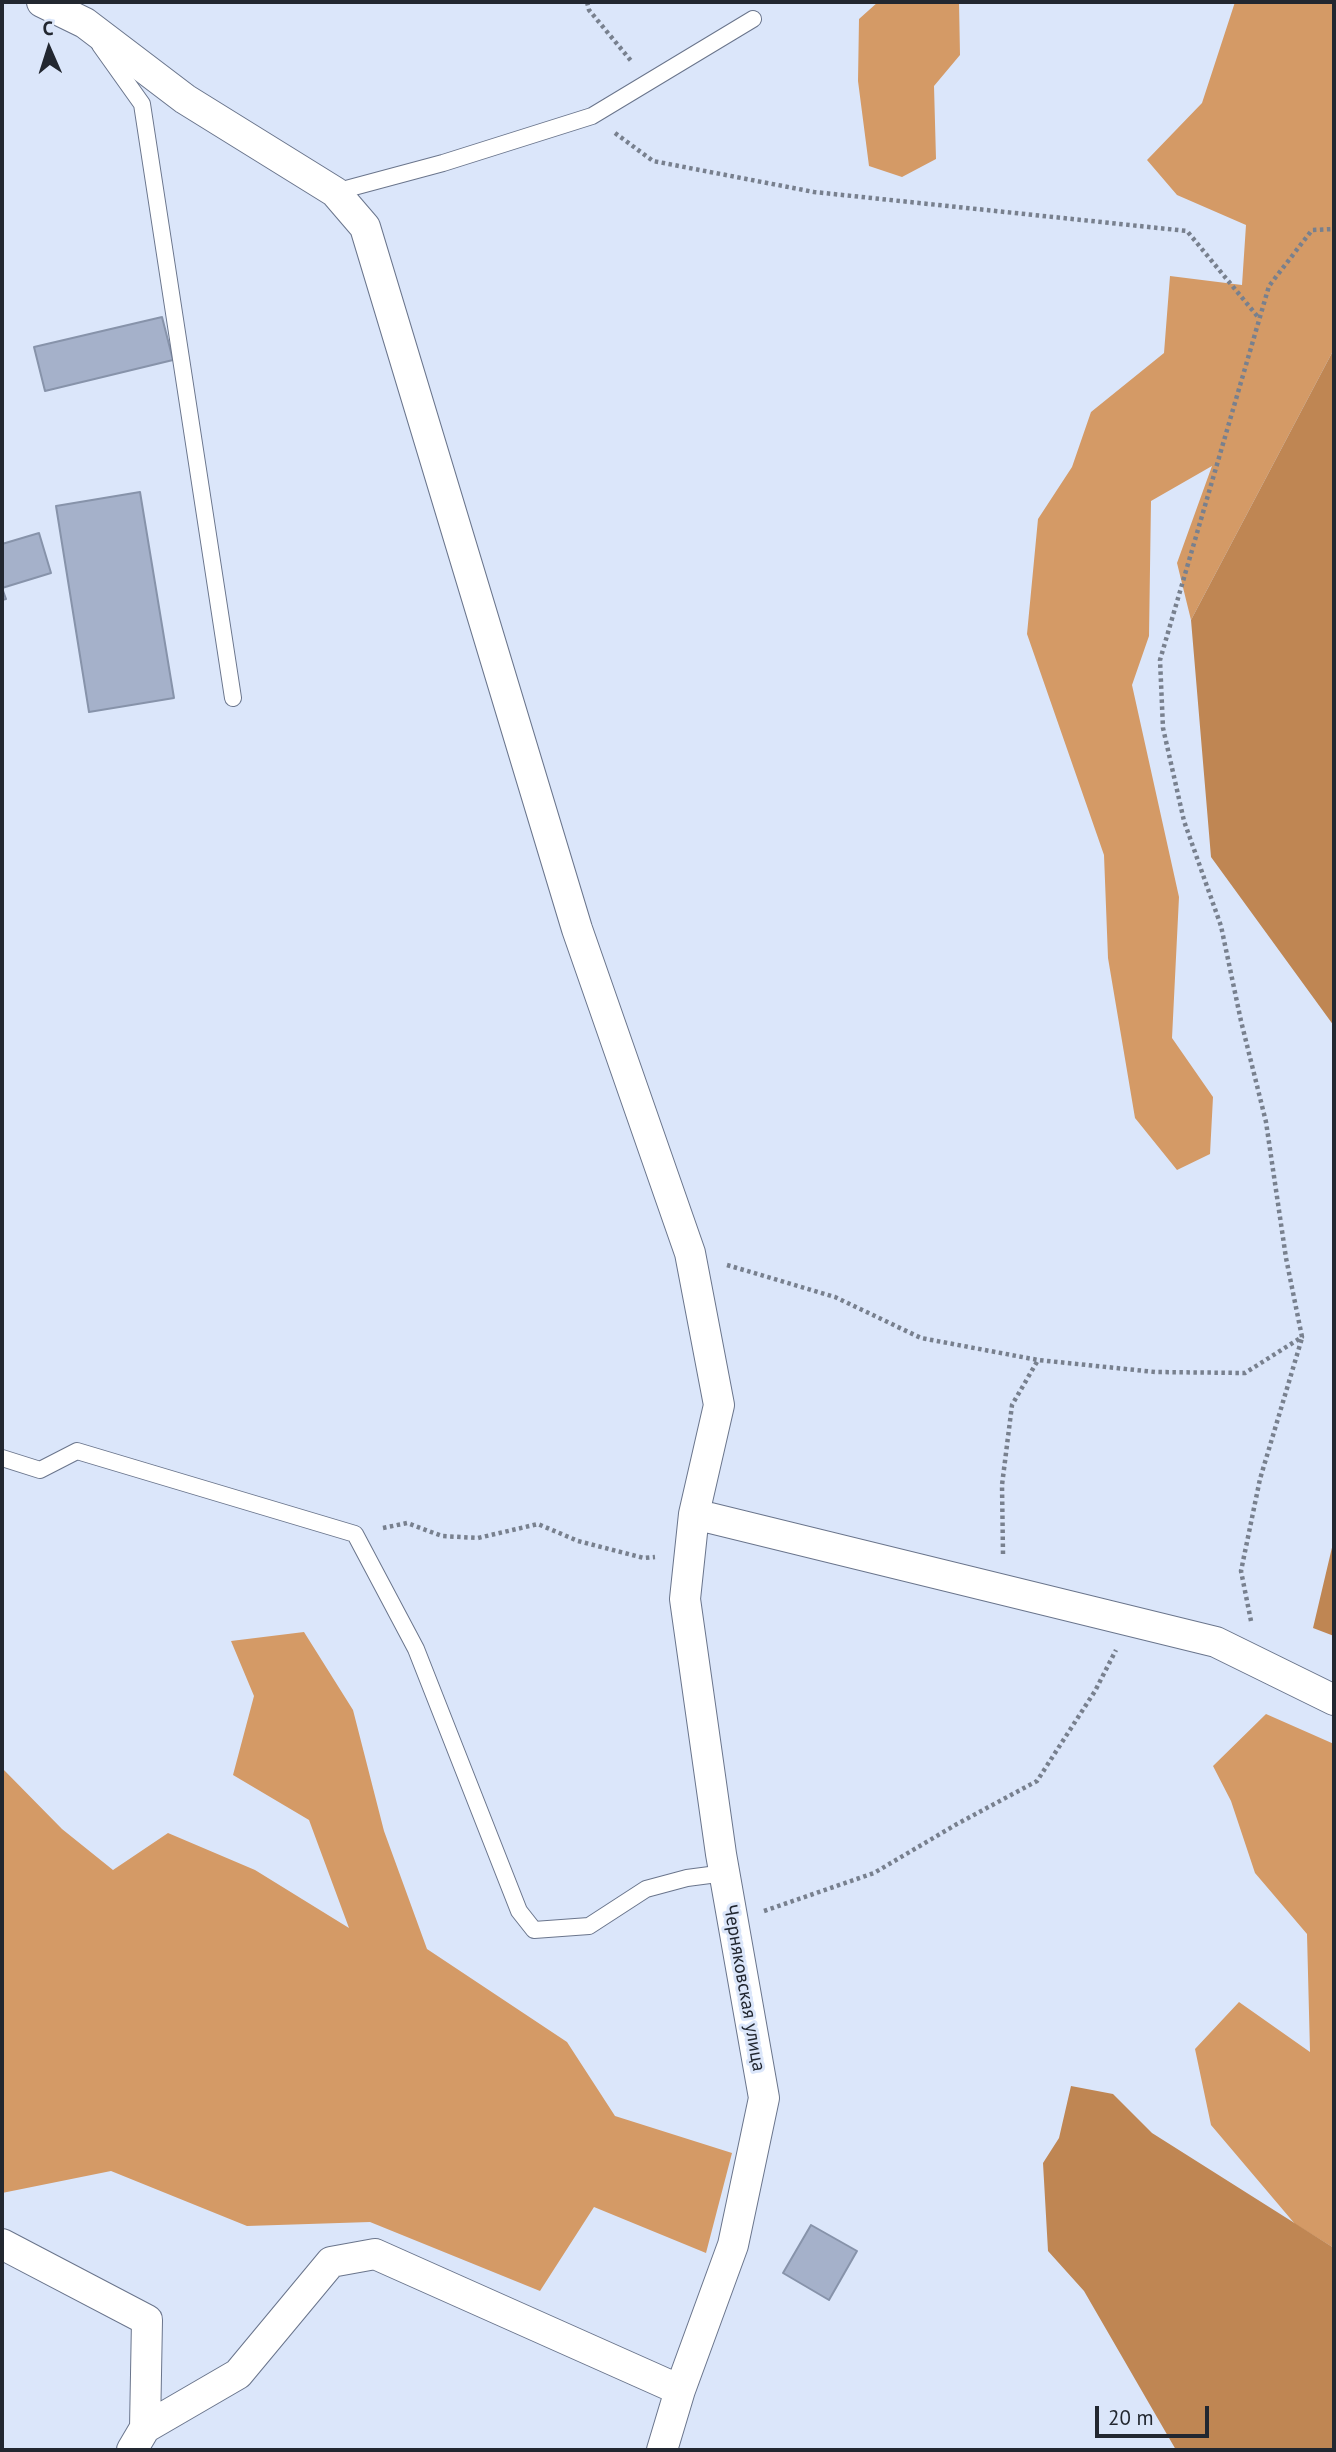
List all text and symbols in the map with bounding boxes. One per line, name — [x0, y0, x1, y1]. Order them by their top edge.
north arrow — [14, 14, 84, 84]
text: С — [42, 16, 54, 40]
street label: Черняковская улица — [718, 1903, 770, 2073]
scale bar — [1098, 2392, 1212, 2436]
text: 20 m — [1108, 2404, 1154, 2431]

